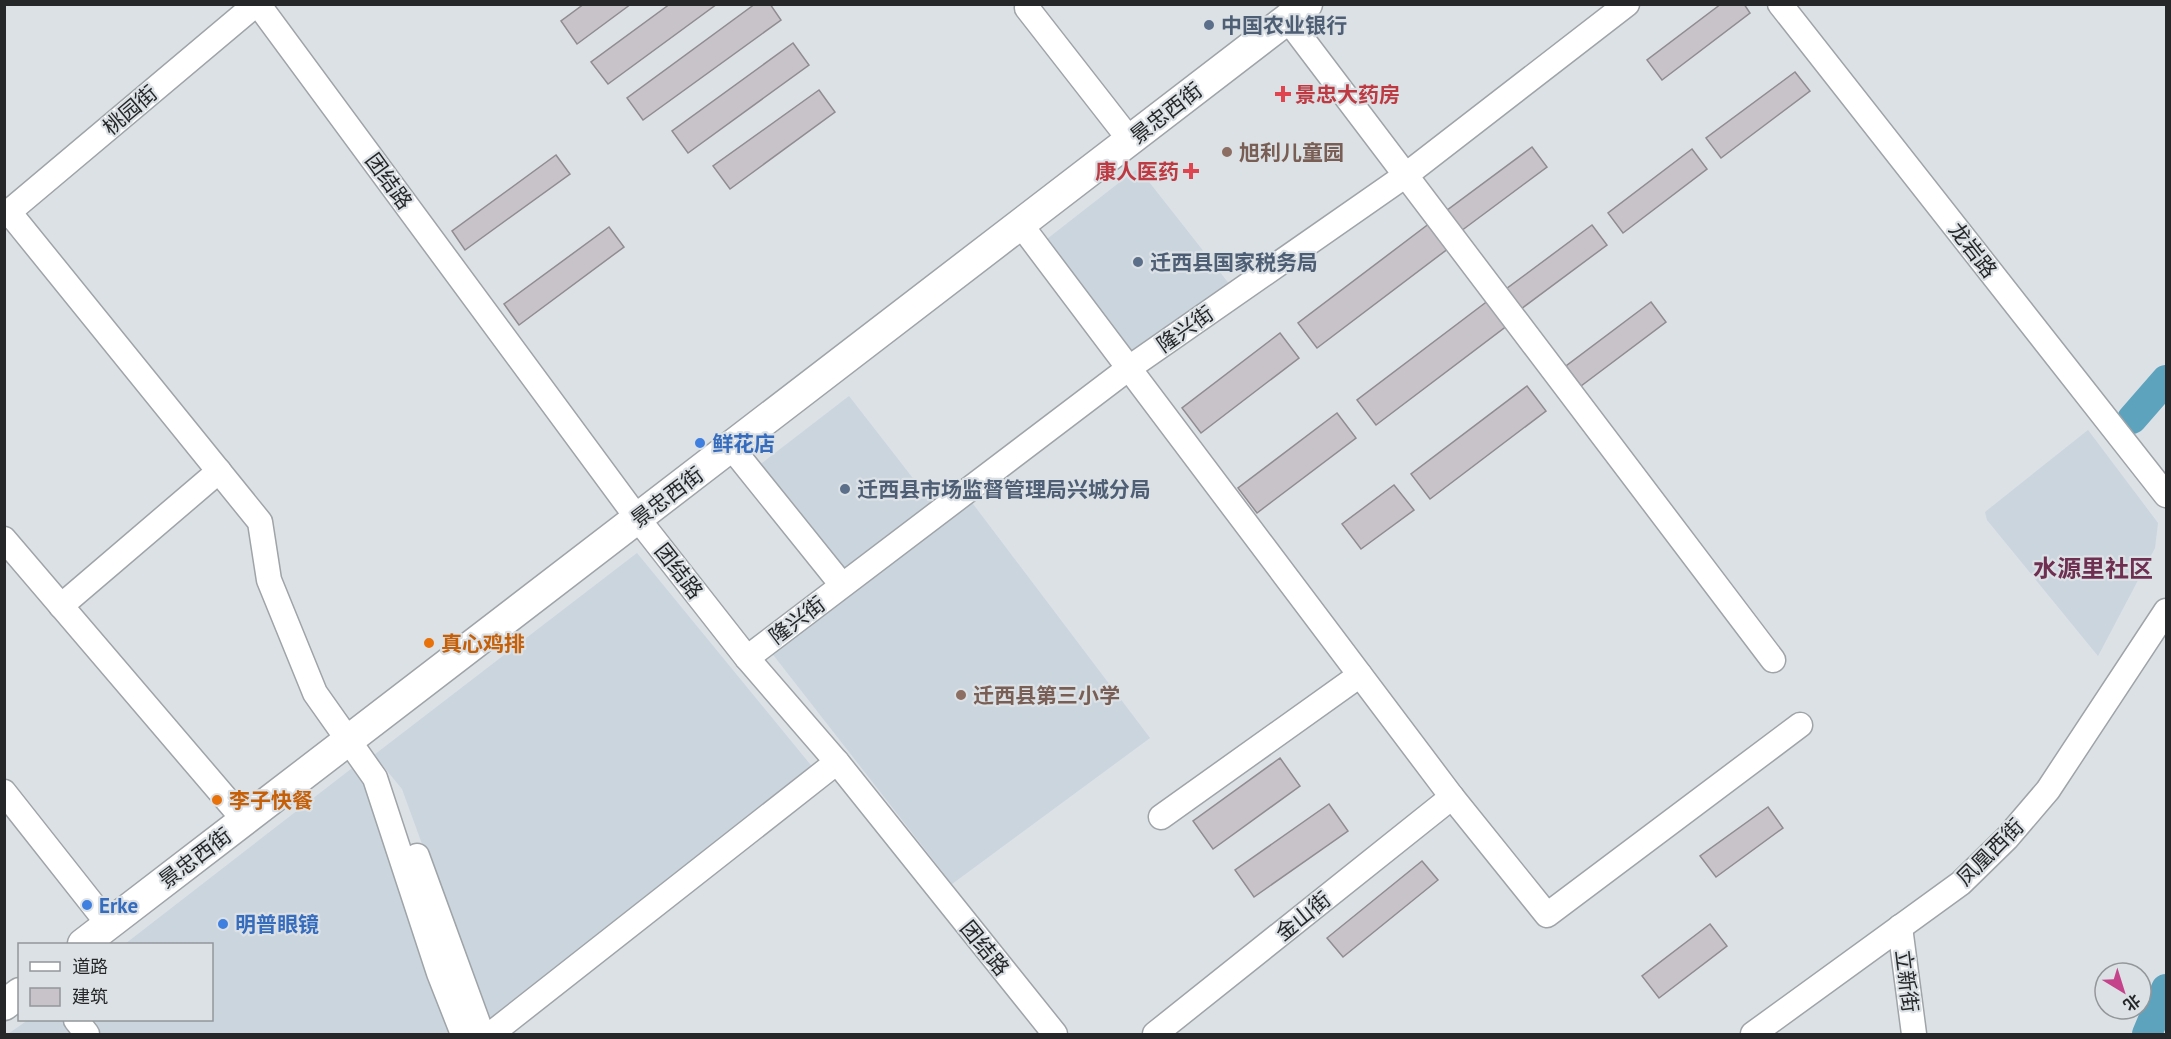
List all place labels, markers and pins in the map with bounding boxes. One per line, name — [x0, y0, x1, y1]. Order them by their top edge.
place label: 中国农业银行 — [1221, 12, 1347, 39]
marker: 中国农业银行 — [1202, 18, 1216, 32]
place label: 景忠大药房 — [1295, 81, 1400, 108]
marker: 景忠大药房 — [1276, 87, 1290, 101]
place label: 旭利儿童园 — [1239, 139, 1344, 166]
marker: 旭利儿童园 — [1220, 145, 1234, 159]
place label: 康人医药 — [1095, 158, 1179, 185]
marker: 康人医药 — [1184, 164, 1198, 178]
place label: 迁西县国家税务局 — [1150, 249, 1318, 276]
marker: 迁西县国家税务局 — [1131, 255, 1145, 269]
place label: 鲜花店 — [712, 430, 775, 457]
marker: 鲜花店 — [693, 436, 707, 450]
place label: 迁西县市场监督管理局兴城分局 — [857, 476, 1151, 503]
marker: 迁西县市场监督管理局兴城分局 — [838, 482, 852, 496]
place label: 真心鸡排 — [441, 630, 525, 657]
marker: 真心鸡排 — [422, 636, 436, 650]
place label: 迁西县第三小学 — [973, 682, 1120, 709]
marker: 迁西县第三小学 — [954, 688, 968, 702]
place label: 李子快餐 — [229, 787, 313, 814]
marker: 李子快餐 — [210, 793, 224, 807]
place label: Erke — [99, 892, 138, 919]
marker: Erke — [80, 898, 94, 912]
place label: 明普眼镜 — [235, 911, 319, 938]
marker: 明普眼镜 — [216, 917, 230, 931]

